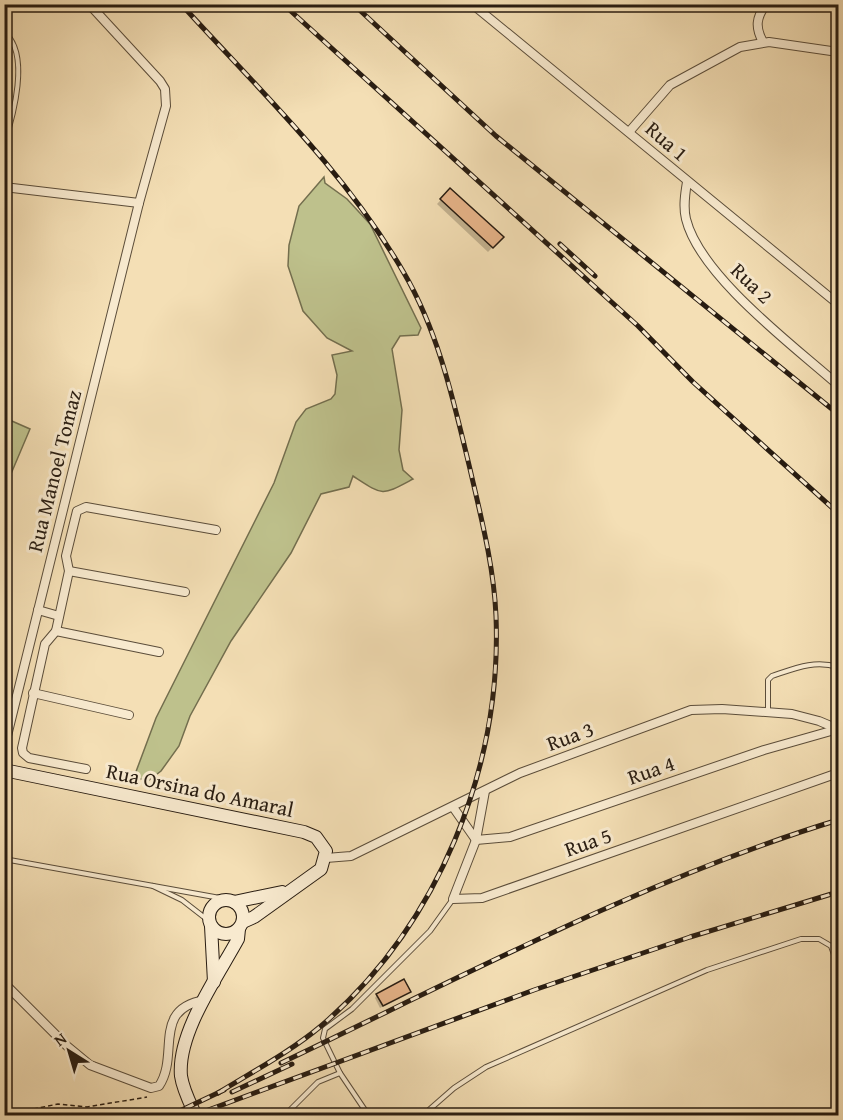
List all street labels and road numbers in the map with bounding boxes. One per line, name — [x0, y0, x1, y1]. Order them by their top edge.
street label: Rua 1 — [639, 114, 695, 168]
street label: Rua 2 — [724, 255, 780, 311]
street label: Rua Manoel Tomaz — [19, 387, 89, 555]
street label: Rua 3 — [542, 713, 598, 759]
street label: Rua 4 — [623, 748, 679, 792]
street label: Rua Orsina do Amaral — [104, 755, 297, 825]
street label: Rua 5 — [560, 820, 616, 864]

